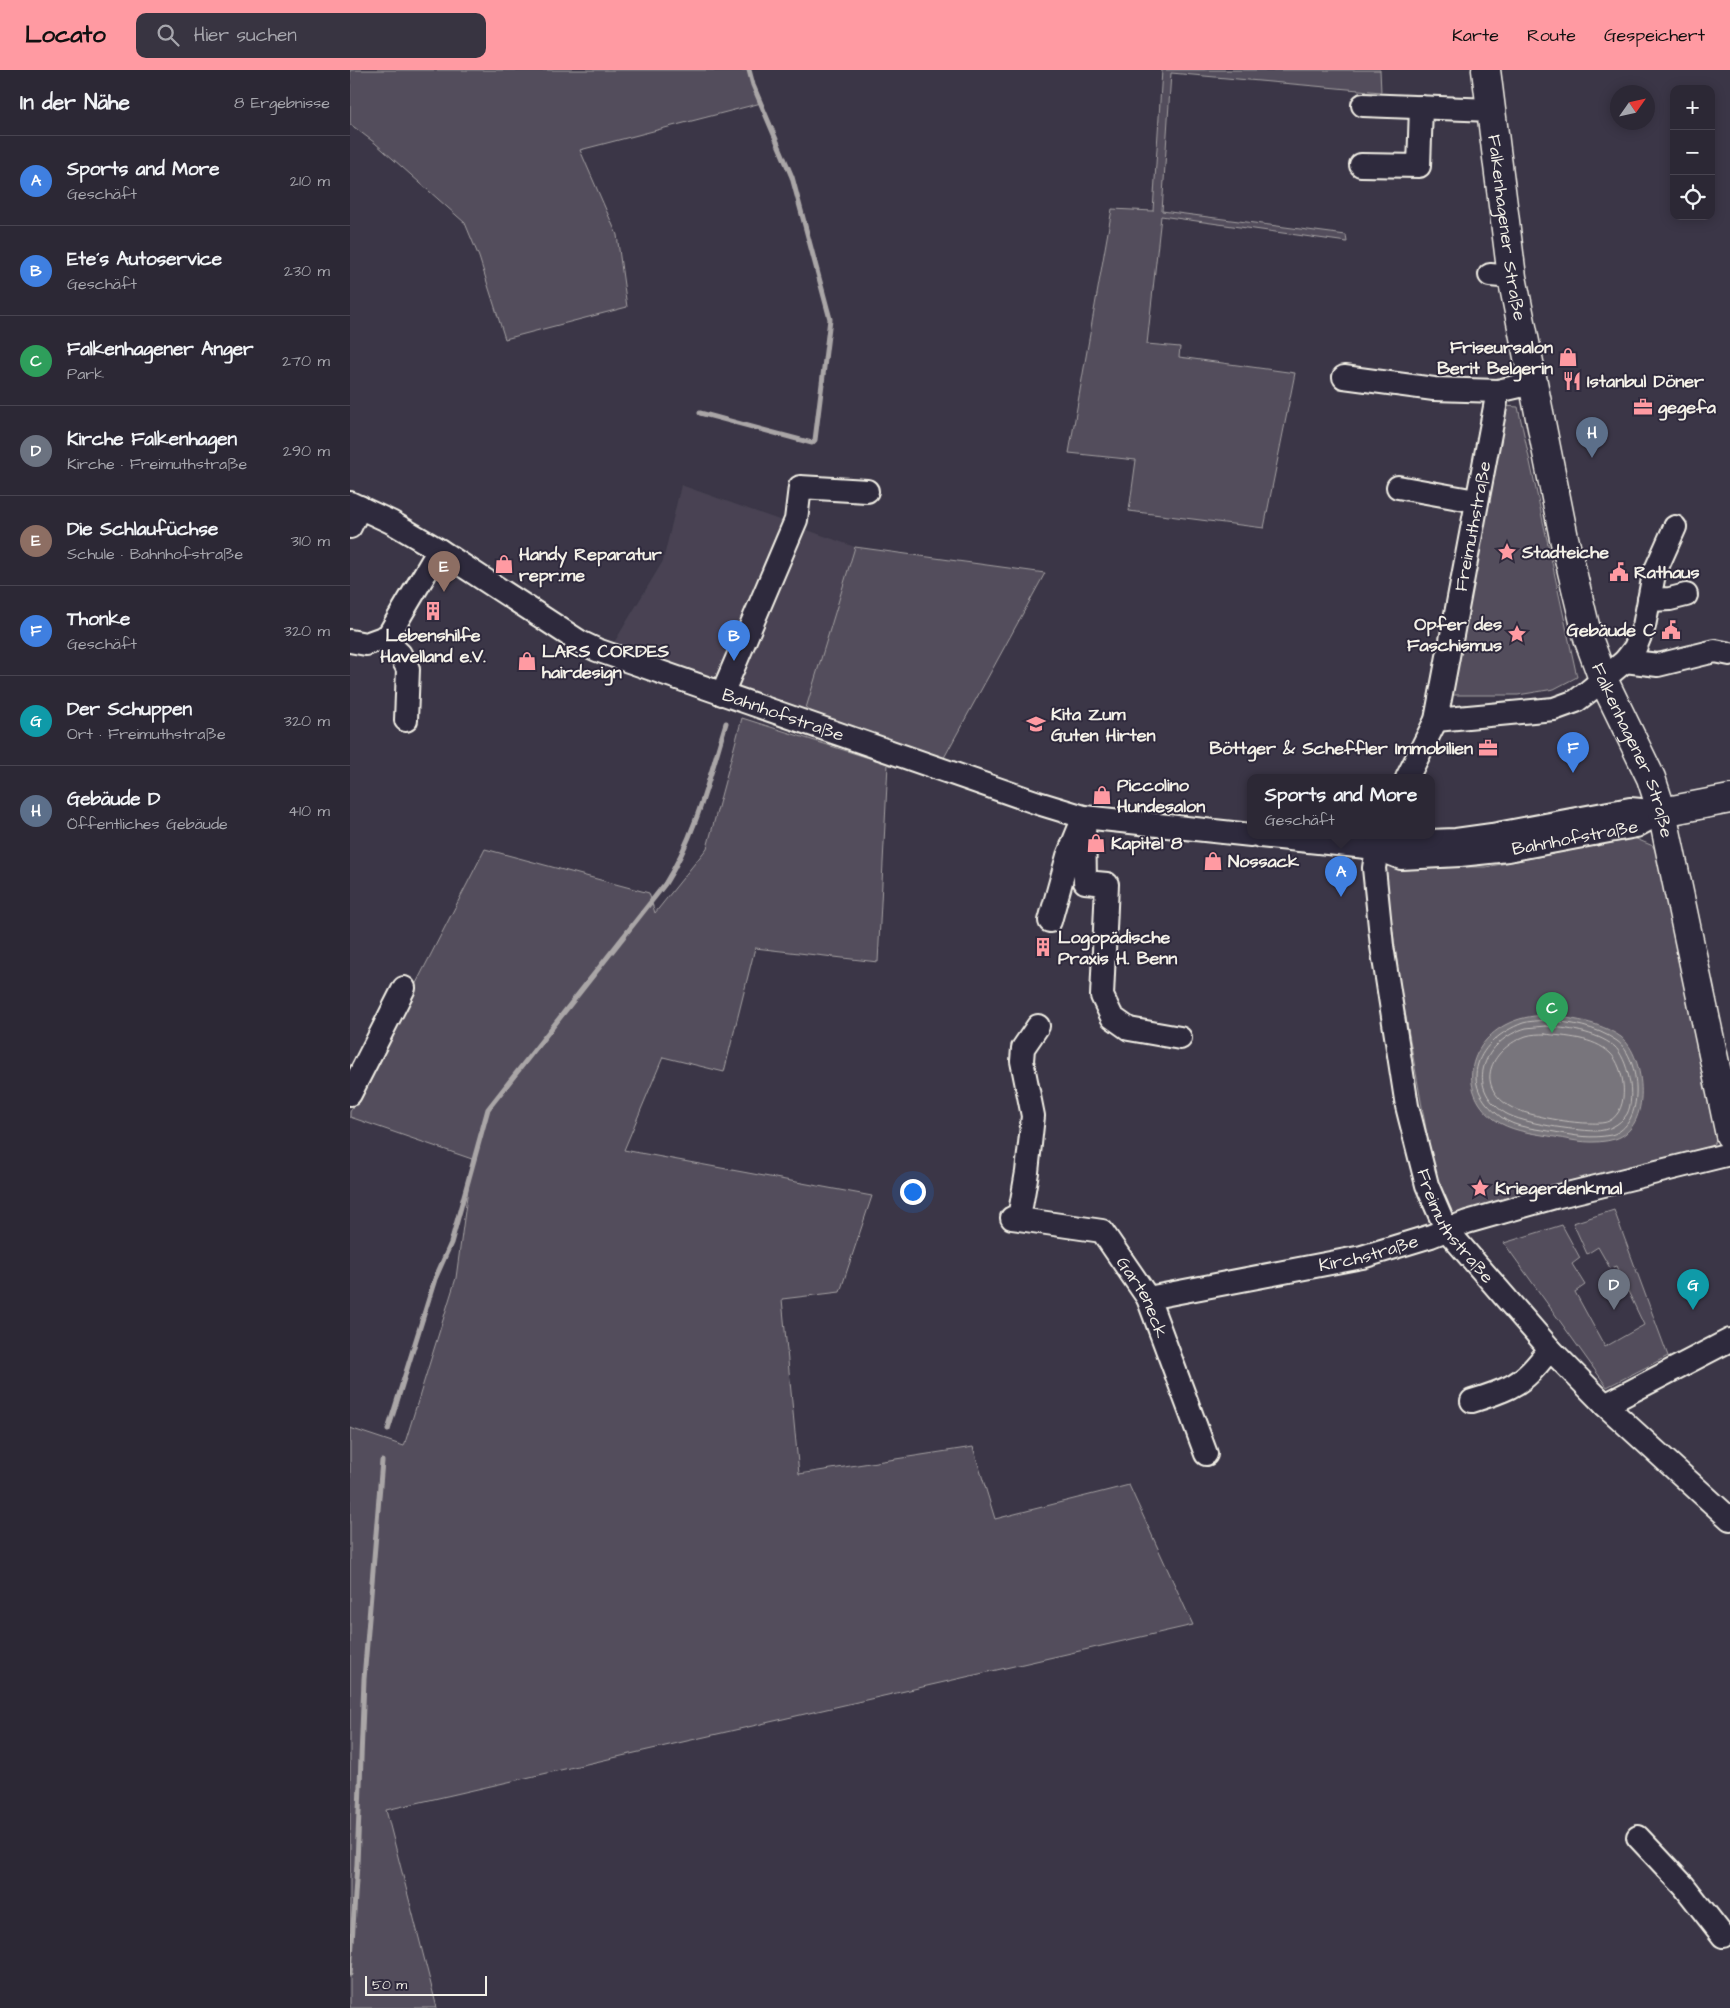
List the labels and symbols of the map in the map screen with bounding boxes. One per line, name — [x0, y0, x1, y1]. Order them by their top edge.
north arrow — [1610, 85, 1655, 130]
street label: Falkenhagener Straße — [1481, 133, 1532, 323]
place label: Friseursalon Berit Belgerin — [1437, 335, 1553, 382]
shop icon: Friseursalon Berit Belgerin — [1557, 346, 1579, 368]
place label: Istanbul Döner — [1587, 369, 1704, 394]
restaurant icon: Istanbul Döner — [1561, 370, 1583, 392]
place label: gegefa — [1658, 395, 1717, 421]
office icon: gegefa — [1632, 396, 1654, 418]
pin: H — [1576, 417, 1608, 458]
street label: Freimuthstraße — [1448, 459, 1498, 594]
place label: Stadteiche — [1521, 540, 1609, 565]
place icon: Stadteiche — [1496, 541, 1518, 563]
place label: Handy Reparatur repr.me — [519, 542, 662, 588]
pin: E — [428, 551, 460, 592]
shop icon: Handy Reparatur repr.me — [493, 553, 515, 575]
place label: Rathaus — [1634, 560, 1700, 585]
public building icon: Rathaus — [1608, 561, 1630, 583]
building icon: Lebenshilfe Havelland e.V. — [422, 600, 444, 622]
place label: Opfer des Faschismus — [1407, 612, 1502, 658]
place label: Gebäude C — [1566, 618, 1656, 643]
public building icon: Gebäude C — [1660, 619, 1682, 641]
pin: B — [718, 620, 750, 661]
place label: Lebenshilfe Havelland e.V. — [380, 623, 486, 669]
place icon: Opfer des Faschismus — [1506, 623, 1528, 645]
place label: LARS CORDES hairdesign — [542, 639, 670, 686]
shop icon: LARS CORDES hairdesign — [516, 650, 538, 672]
street label: Falkenhagener Straße — [1585, 660, 1679, 840]
street label: Bahnhofstraße — [719, 682, 848, 748]
place label: Kita Zum Guten Hirten — [1051, 702, 1155, 748]
school or university icon: Kita Zum Guten Hirten — [1025, 713, 1047, 735]
pin: F — [1557, 732, 1589, 773]
place label: Böttger & Scheffler Immobilien — [1209, 736, 1473, 762]
office icon: Böttger & Scheffler Immobilien — [1477, 737, 1499, 759]
place label: Piccolino Hundesalon — [1117, 773, 1205, 819]
shop icon: Piccolino Hundesalon — [1091, 784, 1113, 806]
street label: Bahnhofstraße — [1510, 814, 1640, 862]
place label: Kapitel 8 — [1111, 831, 1183, 856]
shop icon: Kapitel 8 — [1085, 832, 1107, 854]
place label: Nossack — [1228, 849, 1300, 874]
shop icon: Nossack — [1202, 850, 1224, 872]
pin: A — [1325, 856, 1357, 897]
place label: Logopädische Praxis H. Benn — [1058, 925, 1177, 971]
building icon: Logopädische Praxis H. Benn — [1032, 936, 1054, 958]
pin: C — [1536, 992, 1568, 1033]
street label: Freimuthstraße — [1410, 1166, 1500, 1289]
place label: Kriegerdenkmal — [1495, 1176, 1622, 1202]
place icon: Kriegerdenkmal — [1469, 1177, 1491, 1199]
your location — [900, 1179, 926, 1205]
street label: Kirchstraße — [1317, 1229, 1422, 1278]
street label: Garteneck — [1110, 1252, 1174, 1342]
pin: D — [1598, 1269, 1630, 1310]
pin: G — [1677, 1269, 1709, 1310]
scale bar — [365, 1973, 488, 1996]

